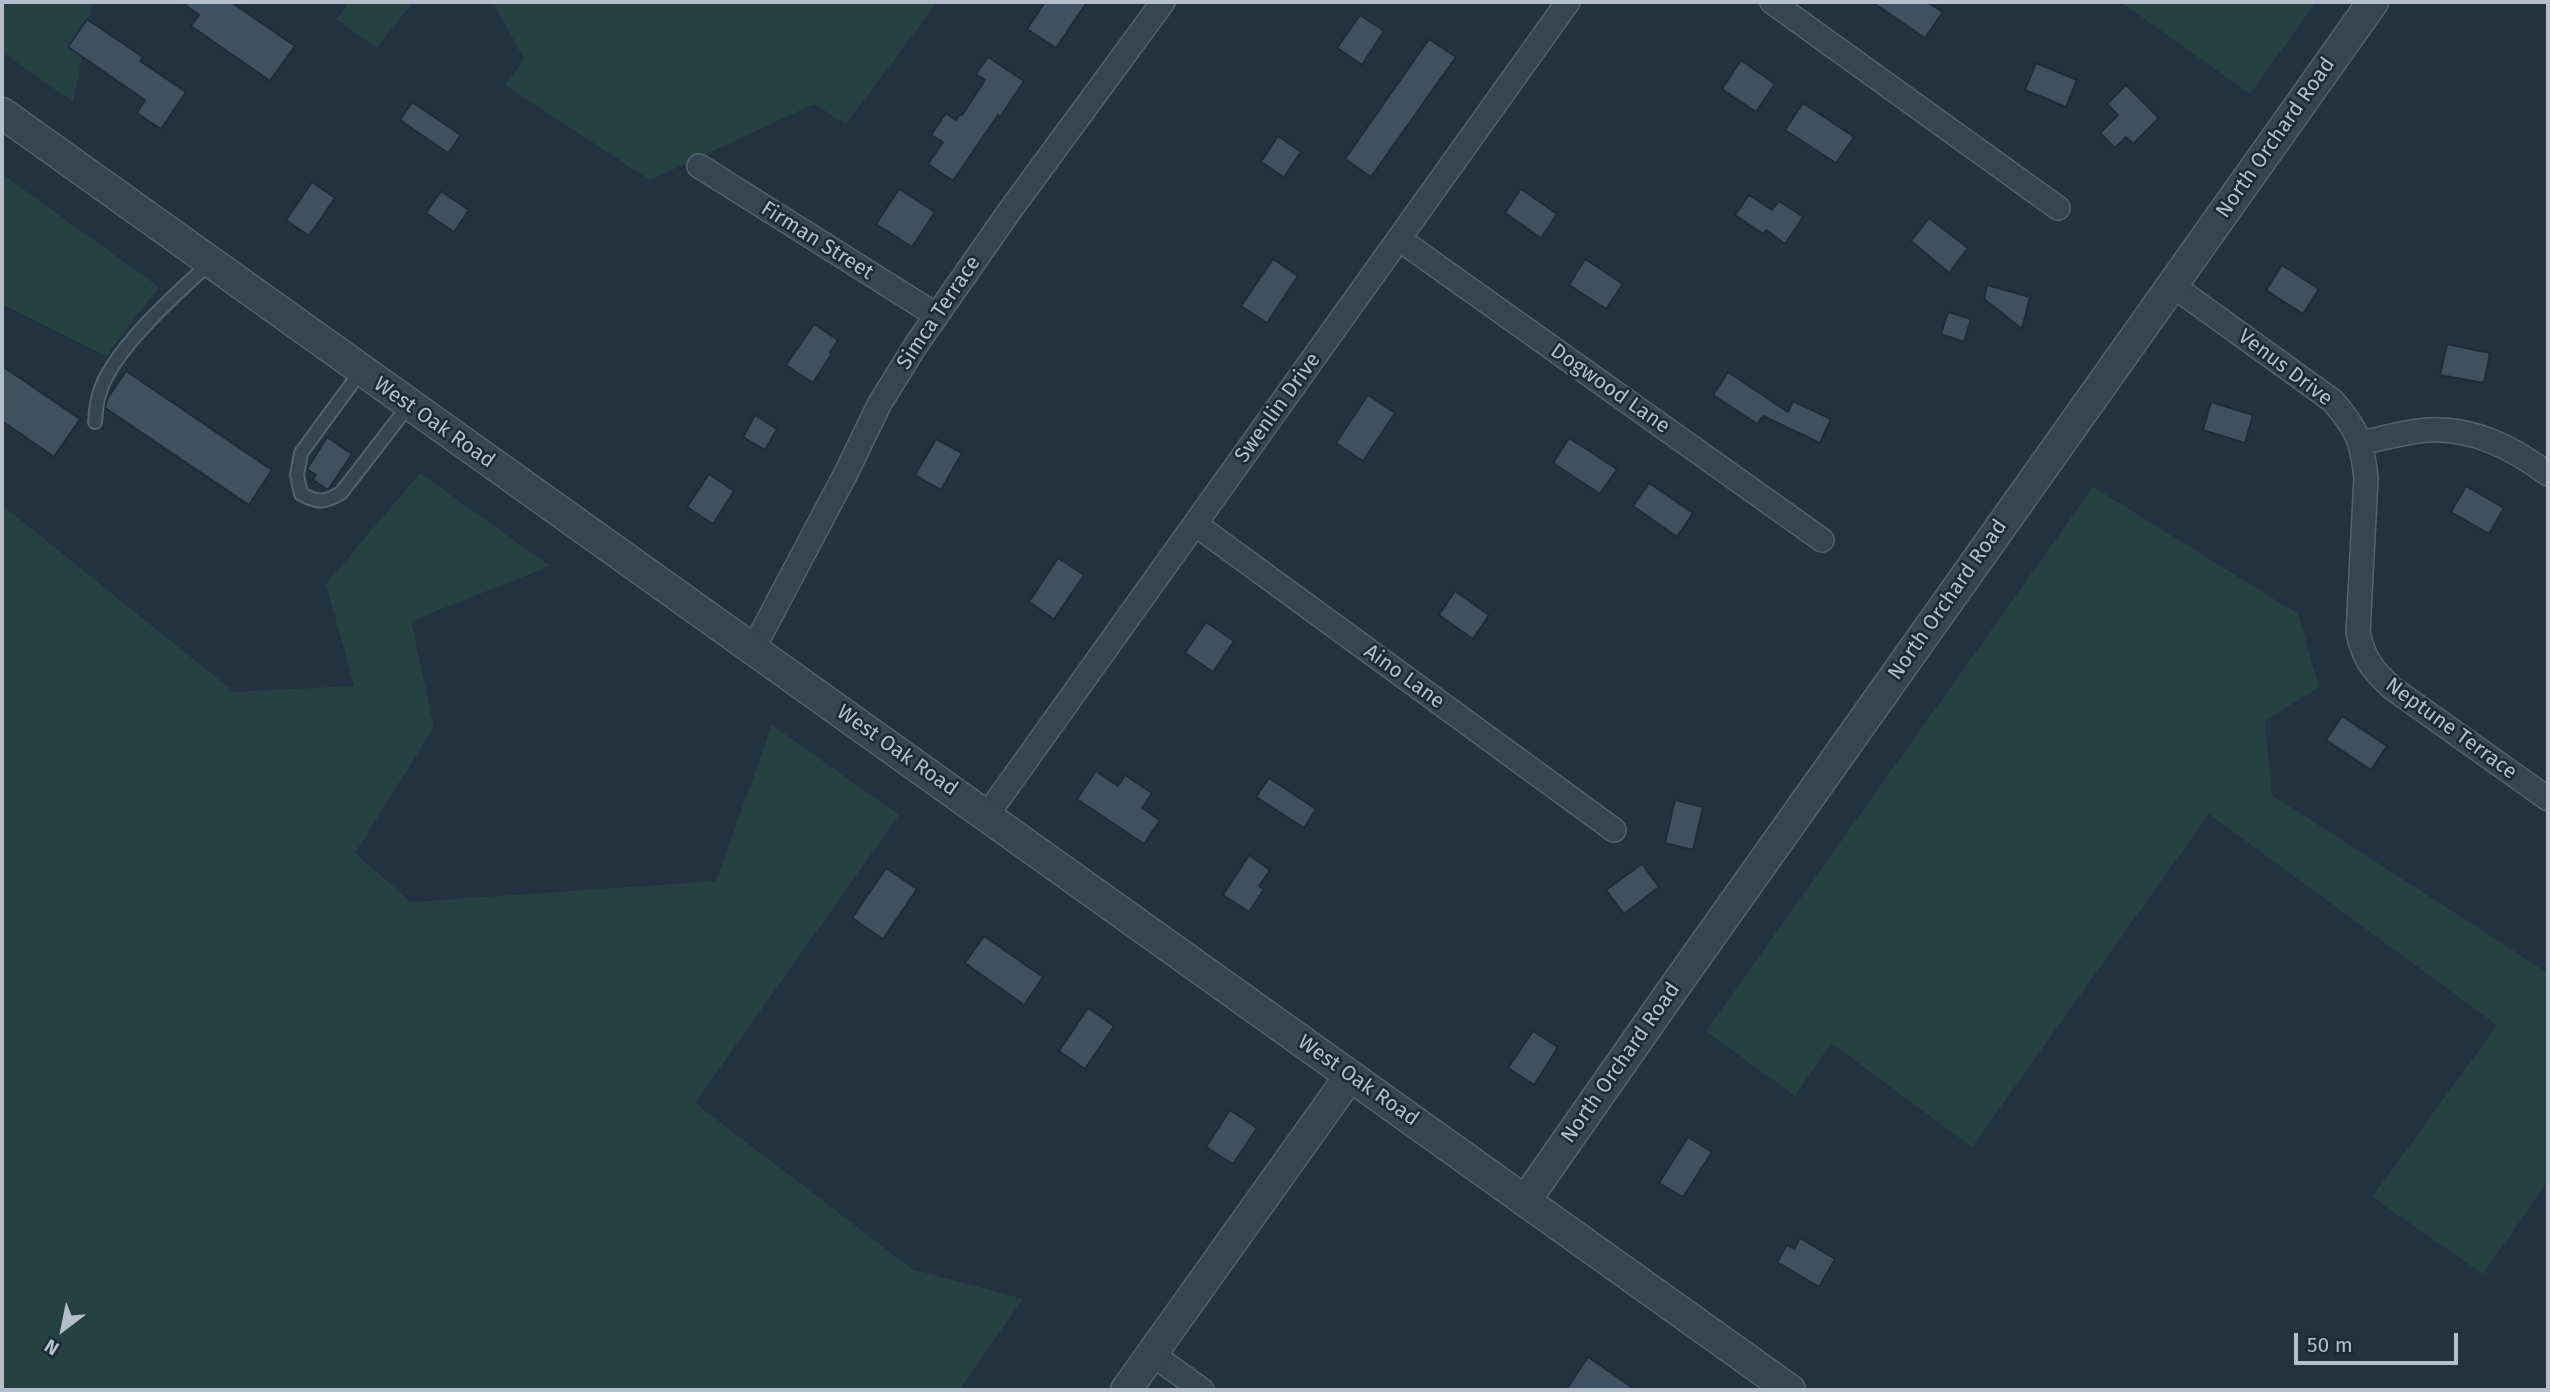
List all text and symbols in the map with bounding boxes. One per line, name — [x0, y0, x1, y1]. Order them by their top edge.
street label: North Orchard Road — [2211, 53, 2341, 223]
street label: Firman Street — [756, 196, 878, 286]
street label: Simca Terrace — [892, 252, 986, 374]
street label: Venus Drive — [2233, 324, 2337, 412]
street label: Dogwood Lane — [1545, 339, 1675, 439]
street label: Swenlin Drive — [1230, 348, 1326, 468]
street label: West Oak Road — [369, 372, 499, 474]
street label: North Orchard Road — [1883, 515, 2013, 685]
street label: Aino Lane — [1359, 639, 1449, 715]
street label: Neptune Terrace — [2380, 673, 2522, 785]
street label: West Oak Road — [832, 700, 962, 802]
street label: North Orchard Road — [1556, 978, 1686, 1148]
street label: West Oak Road — [1293, 1030, 1423, 1132]
north arrow — [28, 1294, 98, 1364]
scale bar — [2298, 1318, 2462, 1362]
text: 50 m — [2307, 1332, 2353, 1358]
text: N — [40, 1334, 63, 1360]

